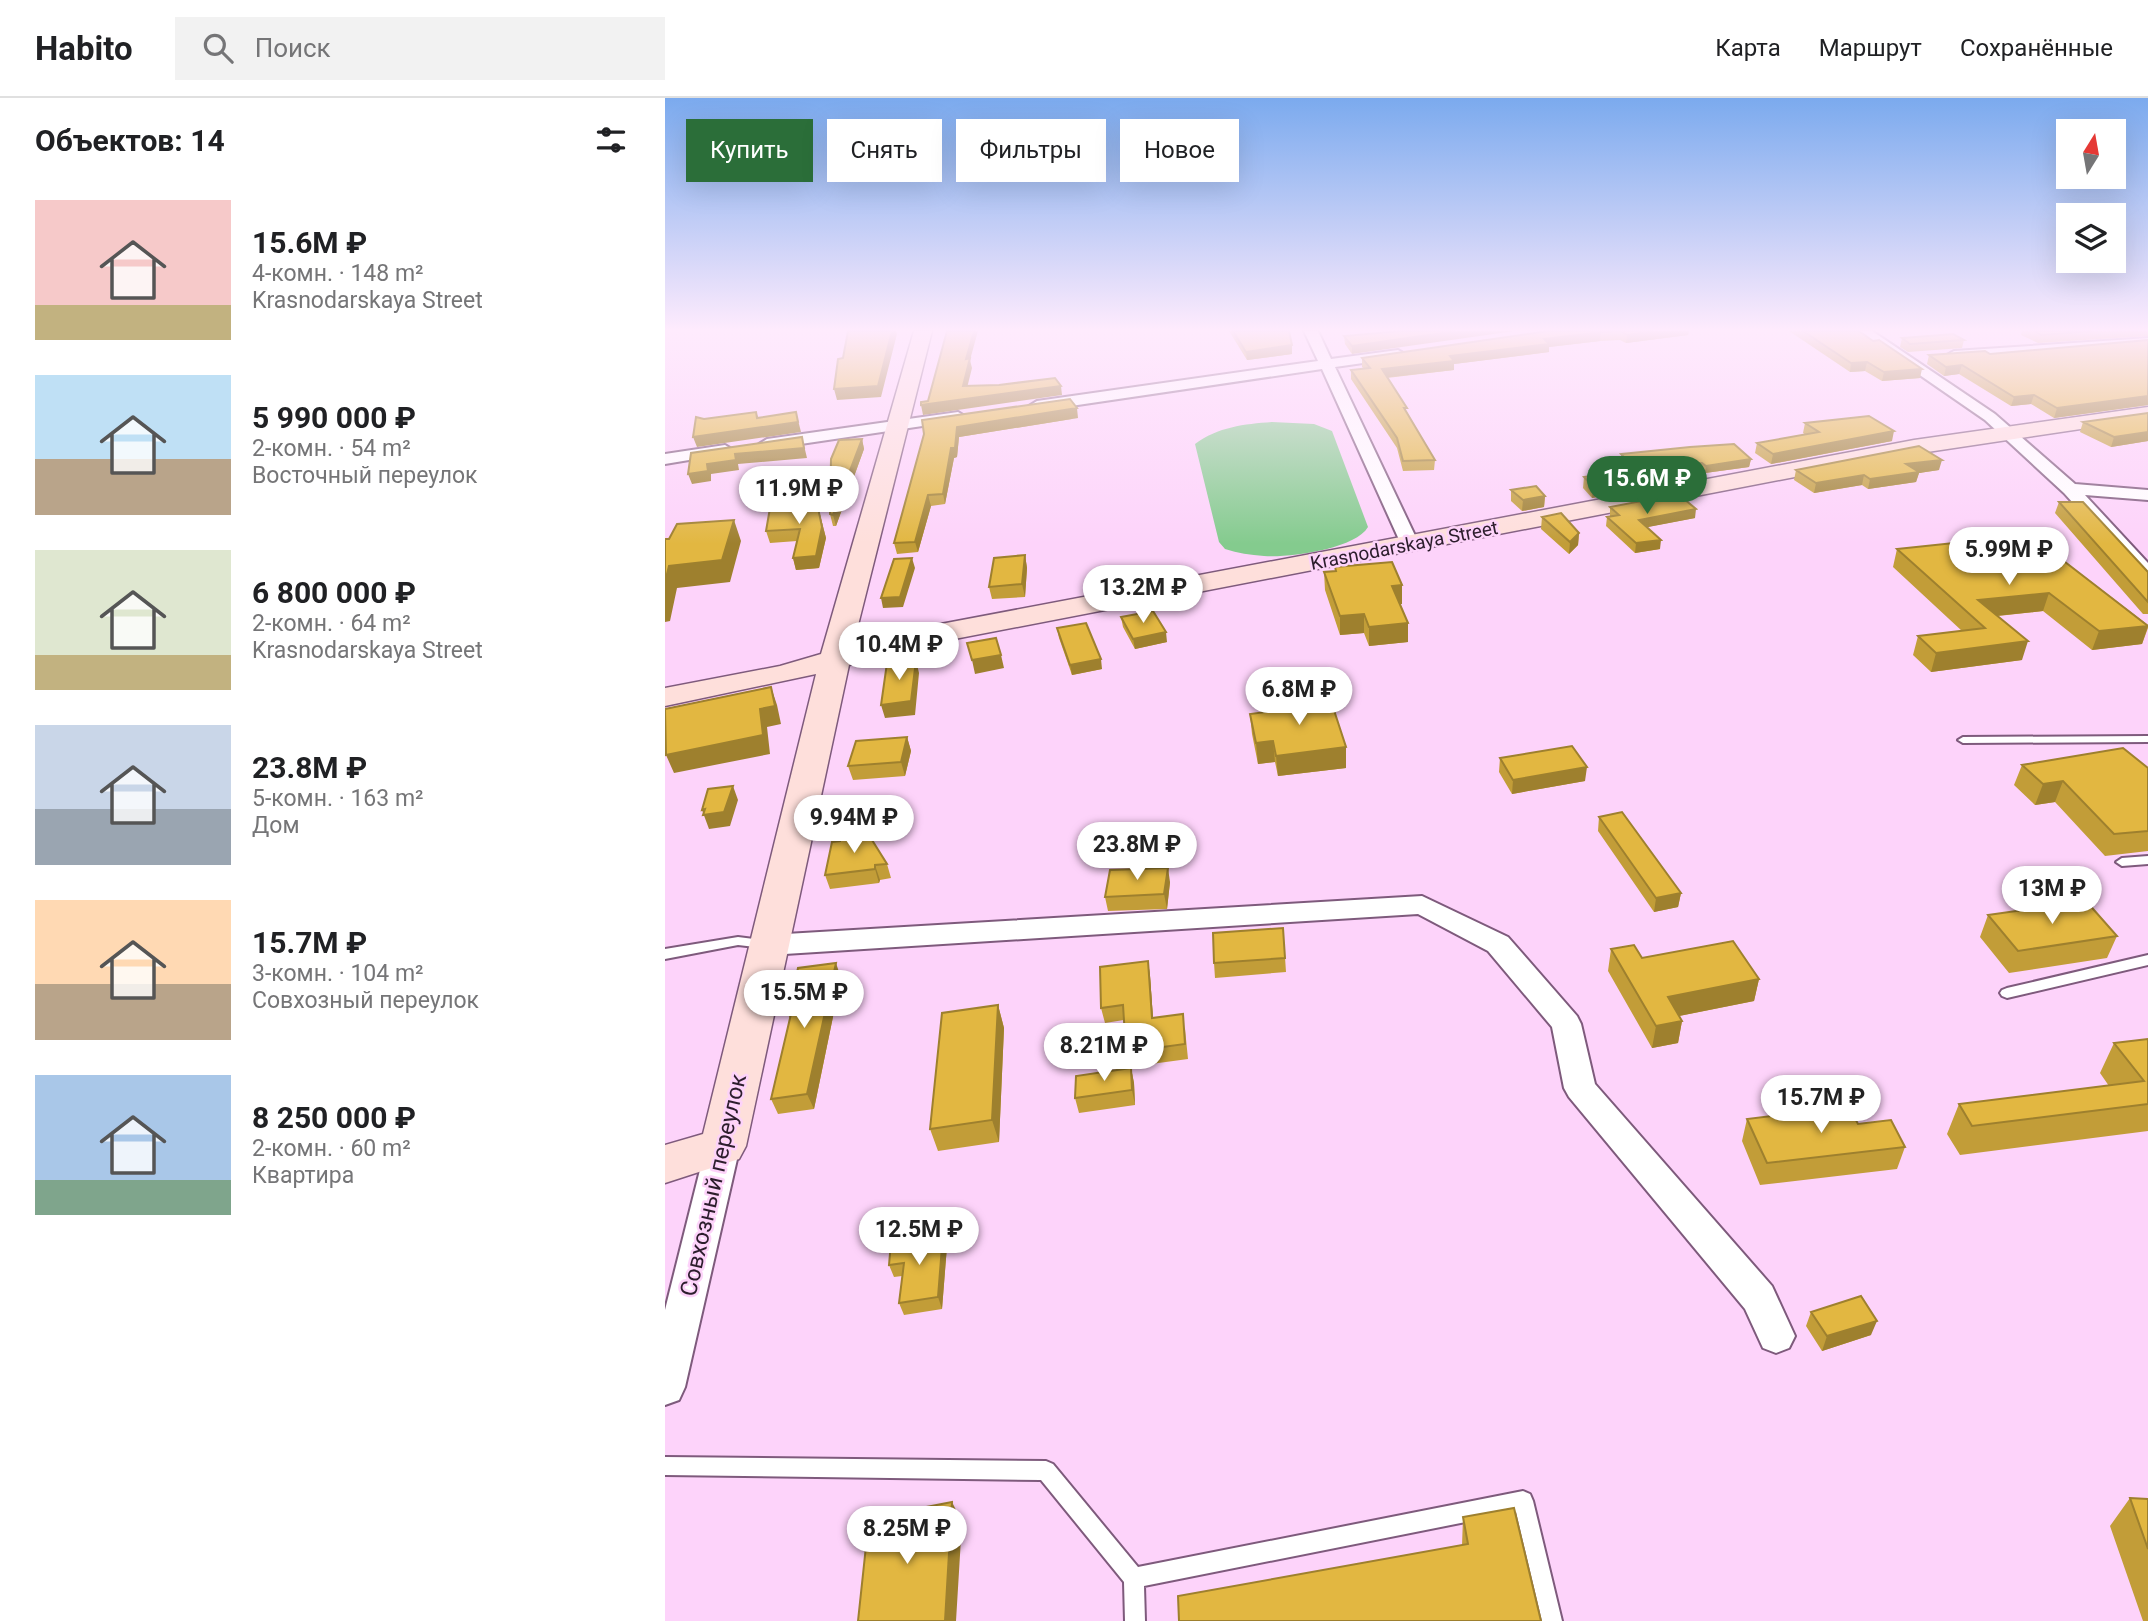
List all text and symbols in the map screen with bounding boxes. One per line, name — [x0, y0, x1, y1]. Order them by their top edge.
search box — [175, 17, 665, 80]
text: Habito — [35, 29, 133, 68]
icon: search — [199, 29, 237, 67]
text: Поиск — [255, 33, 331, 63]
text: Карта — [1715, 34, 1781, 62]
text: Маршрут — [1819, 34, 1922, 62]
text: Сохранённые — [1960, 34, 2113, 62]
chip: Купить — [686, 119, 813, 182]
chip: Снять — [827, 119, 942, 182]
chip: Фильтры — [956, 119, 1106, 182]
chip: Новое — [1120, 119, 1239, 182]
north arrow — [2056, 119, 2126, 189]
map controls — [2056, 119, 2126, 273]
icon: filters — [592, 121, 630, 159]
text: Объектов: 14 — [35, 123, 225, 158]
button: layers — [2056, 203, 2126, 273]
text: 15.6M ₽ — [252, 225, 367, 260]
icon: home — [91, 228, 175, 312]
text: 4-комн. · 148 m² — [252, 260, 424, 287]
text: Krasnodarskaya Street — [252, 287, 483, 314]
text: 5 990 000 ₽ — [252, 400, 416, 435]
icon: home — [91, 403, 175, 487]
text: 2-комн. · 54 m² — [252, 435, 411, 462]
pin: 15.6M ₽ — [1582, 456, 1712, 516]
text: Восточный переулок — [252, 462, 478, 489]
text: 15.6M ₽ — [1603, 465, 1691, 492]
pin: 11.9M ₽ — [734, 466, 864, 526]
text: 11.9M ₽ — [755, 475, 843, 502]
street label: Krasnodarskaya Street — [1308, 516, 1500, 575]
pin: 5.99M ₽ — [1944, 528, 2074, 587]
text: 5.99M ₽ — [1965, 536, 2053, 563]
pin: 13.2M ₽ — [1078, 566, 1208, 625]
text: 13.2M ₽ — [1099, 574, 1187, 601]
text: 6 800 000 ₽ — [252, 575, 416, 610]
icon: home — [91, 578, 175, 662]
text: 2-комн. · 64 m² — [252, 610, 411, 637]
pin: 10.4M ₽ — [834, 622, 964, 682]
text: 10.4M ₽ — [855, 631, 943, 658]
text: Krasnodarskaya Street — [252, 637, 483, 664]
pin: 6.8M ₽ — [1242, 668, 1356, 727]
text: 6.8M ₽ — [1261, 676, 1337, 703]
text: 23.8M ₽ — [252, 750, 367, 785]
icon: home — [91, 753, 175, 837]
text: 5-комн. · 163 m² — [252, 785, 424, 812]
pin: 9.94M ₽ — [789, 796, 919, 855]
text: 9.94M ₽ — [810, 804, 898, 831]
text: Дом — [252, 812, 299, 839]
pin: 23.8M ₽ — [1072, 822, 1202, 882]
text: 23.8M ₽ — [1093, 831, 1181, 858]
pin: 13M ₽ — [2003, 866, 2101, 926]
text: 13M ₽ — [2018, 875, 2086, 902]
text: 15.7M ₽ — [252, 925, 367, 960]
icon: home — [91, 928, 175, 1012]
text: 3-комн. · 104 m² — [252, 960, 424, 987]
pin: 15.5M ₽ — [739, 970, 869, 1030]
text: 15.5M ₽ — [760, 979, 848, 1006]
text: Совхозный переулок — [252, 987, 479, 1014]
pin: 8.21M ₽ — [1039, 1024, 1169, 1083]
text: 8.21M ₽ — [1060, 1032, 1148, 1059]
street label: Совхозный переулок — [675, 1071, 752, 1299]
pin: 15.7M ₽ — [1756, 1076, 1886, 1135]
text: 15.7M ₽ — [1777, 1084, 1865, 1111]
text: 8 250 000 ₽ — [252, 1100, 416, 1135]
icon: home — [91, 1103, 175, 1187]
text: 2-комн. · 60 m² — [252, 1135, 411, 1162]
text: Квартира — [252, 1162, 354, 1189]
pin: 12.5M ₽ — [854, 1208, 984, 1267]
text: 12.5M ₽ — [875, 1216, 963, 1243]
pin: 8.25M ₽ — [842, 1506, 972, 1566]
text: 8.25M ₽ — [863, 1515, 951, 1542]

